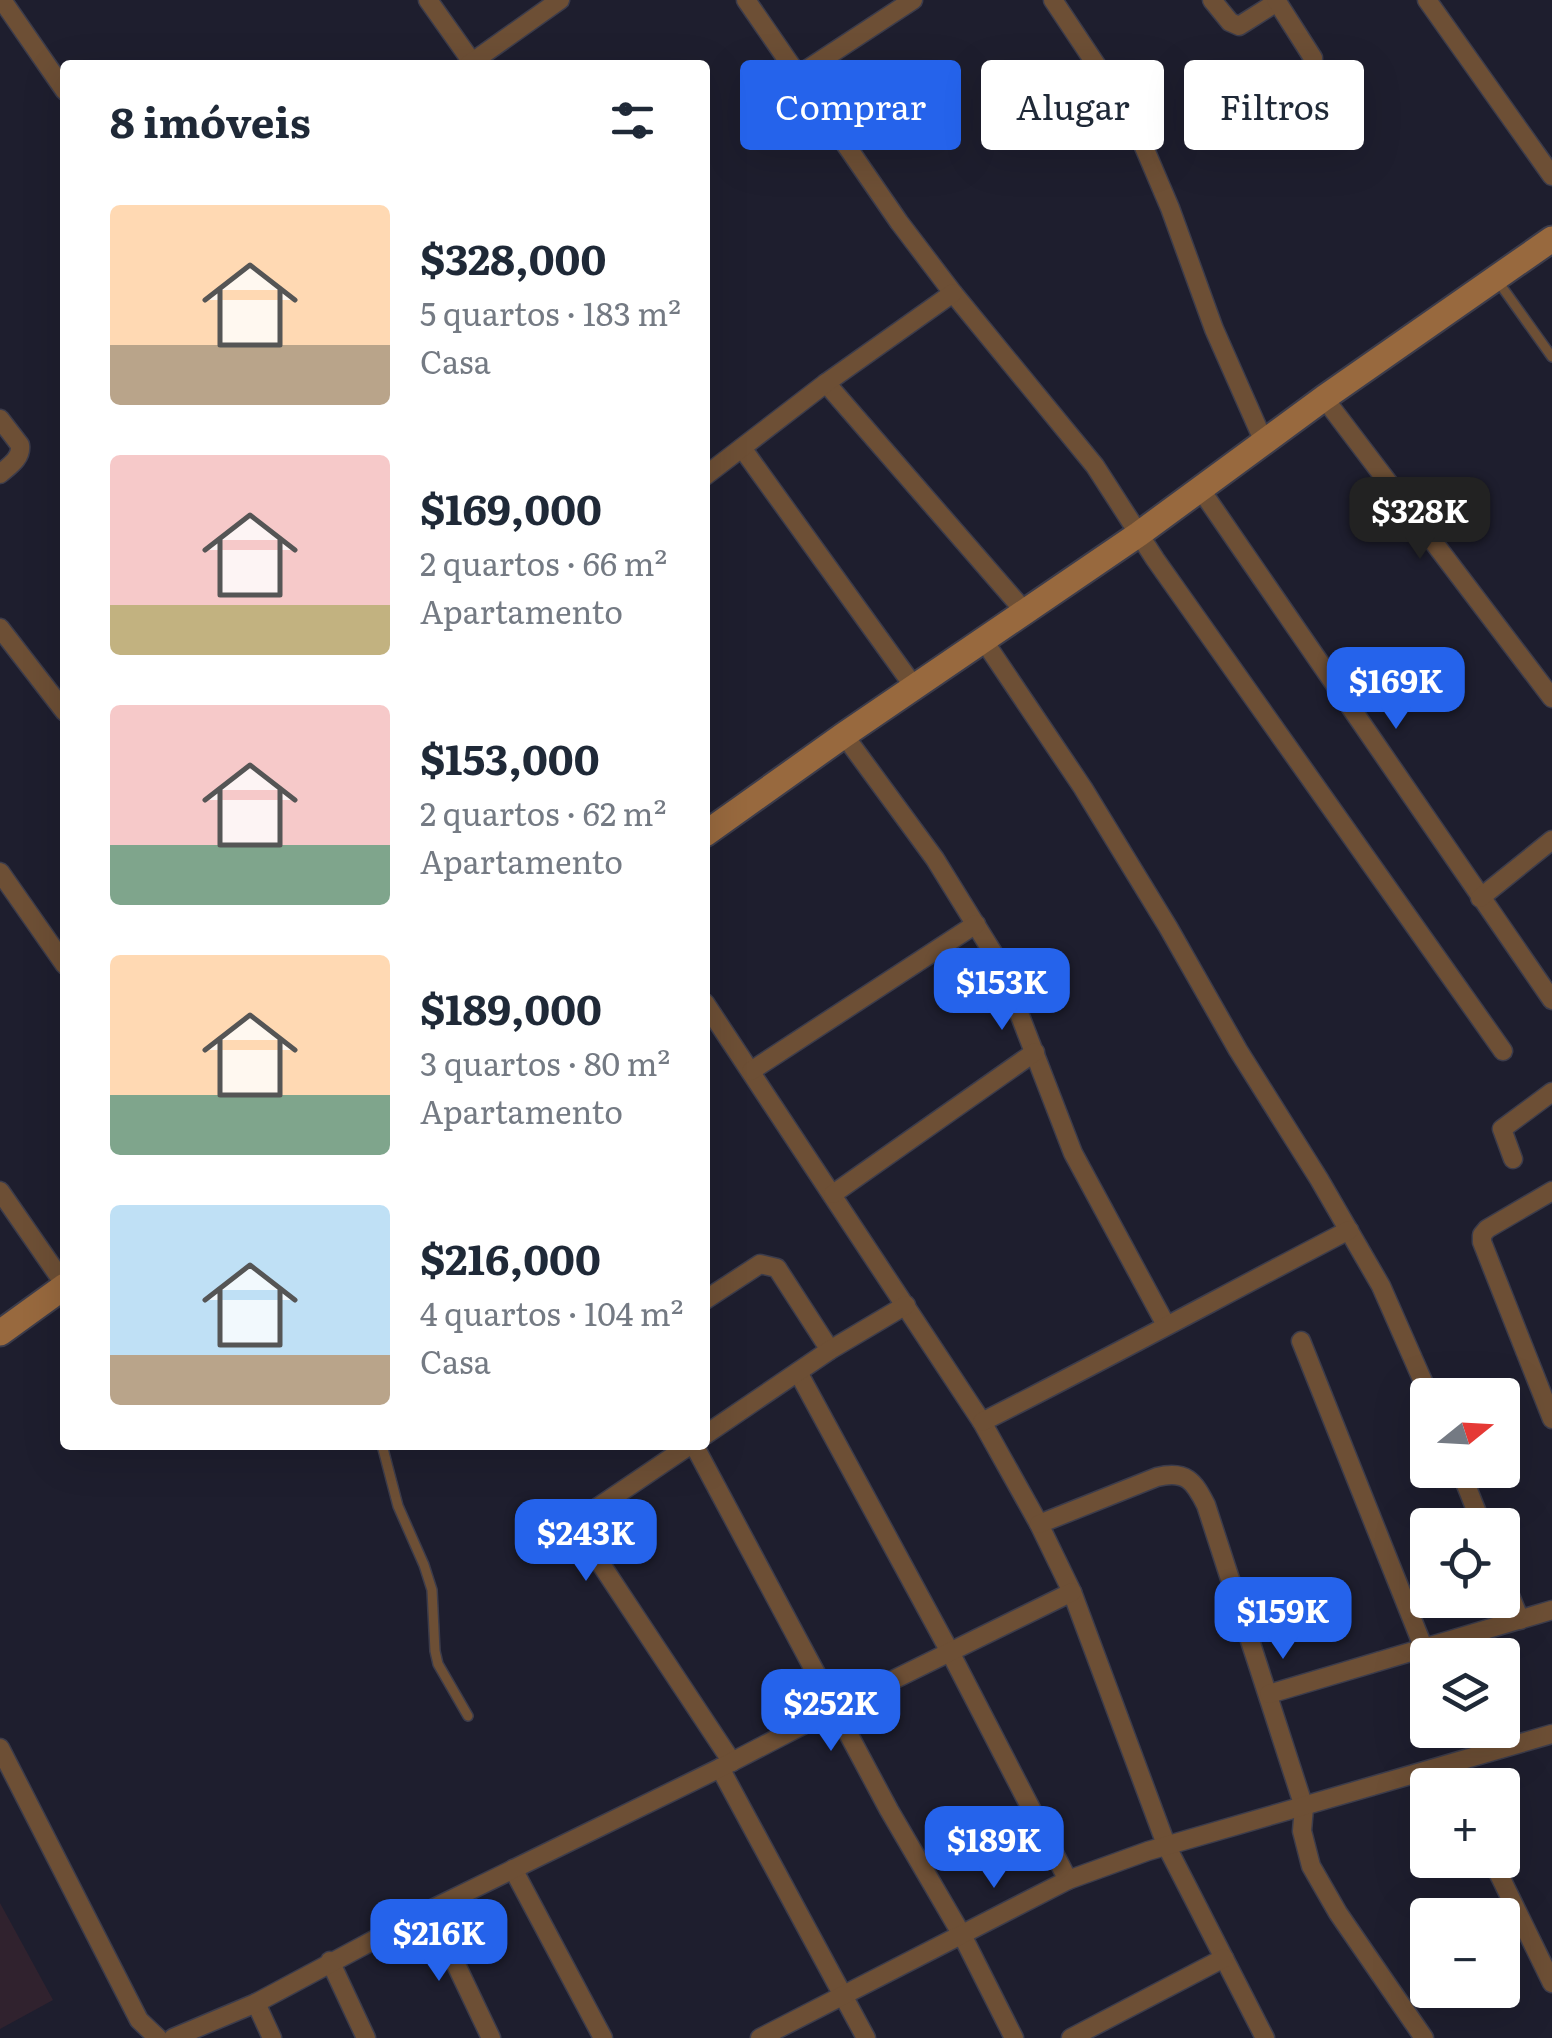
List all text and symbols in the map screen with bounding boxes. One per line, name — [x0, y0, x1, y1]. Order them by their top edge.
chip: Comprar — [740, 60, 961, 150]
chip: Alugar — [981, 60, 1164, 150]
chip: Filtros — [1184, 60, 1364, 150]
text: 8 imóveis — [110, 89, 311, 151]
icon: filters — [605, 93, 660, 148]
text: $328,000 — [420, 226, 606, 288]
icon: home — [190, 245, 310, 365]
text: 5 quartos · 183 m² — [420, 288, 681, 336]
text: Casa — [420, 336, 491, 384]
text: $169,000 — [420, 476, 602, 538]
pin: $328K — [1350, 477, 1490, 562]
text: $328K — [1371, 485, 1469, 533]
icon: home — [190, 495, 310, 615]
text: 2 quartos · 66 m² — [420, 538, 667, 586]
text: Apartamento — [420, 586, 623, 634]
pin: $169K — [1326, 647, 1466, 732]
text: $169K — [1349, 655, 1443, 703]
text: $153,000 — [420, 726, 600, 788]
icon: home — [190, 745, 310, 865]
text: 2 quartos · 62 m² — [420, 788, 666, 836]
text: Apartamento — [420, 836, 623, 884]
pin: $153K — [932, 948, 1072, 1033]
text: $153K — [956, 956, 1048, 1004]
text: $189,000 — [420, 976, 602, 1038]
icon: home — [190, 995, 310, 1115]
text: 3 quartos · 80 m² — [420, 1038, 670, 1086]
text: Apartamento — [420, 1086, 623, 1134]
text: $216,000 — [420, 1226, 601, 1288]
icon: home — [190, 1245, 310, 1365]
text: 4 quartos · 104 m² — [420, 1288, 684, 1336]
text: Casa — [420, 1336, 491, 1384]
north arrow — [1410, 1378, 1520, 1488]
map controls — [1410, 1378, 1520, 2008]
pin: $243K — [516, 1499, 656, 1584]
text: $243K — [537, 1507, 635, 1555]
button: locate — [1410, 1508, 1520, 1618]
pin: $159K — [1213, 1577, 1353, 1662]
text: $159K — [1237, 1585, 1329, 1633]
button: layers — [1410, 1638, 1520, 1748]
pin: $252K — [761, 1669, 901, 1754]
text: $252K — [783, 1677, 879, 1725]
button: + — [1410, 1768, 1520, 1878]
pin: $189K — [924, 1806, 1064, 1891]
text: $189K — [947, 1814, 1041, 1862]
button: − — [1410, 1898, 1520, 2008]
pin: $216K — [369, 1899, 509, 1984]
text: $216K — [392, 1907, 486, 1955]

